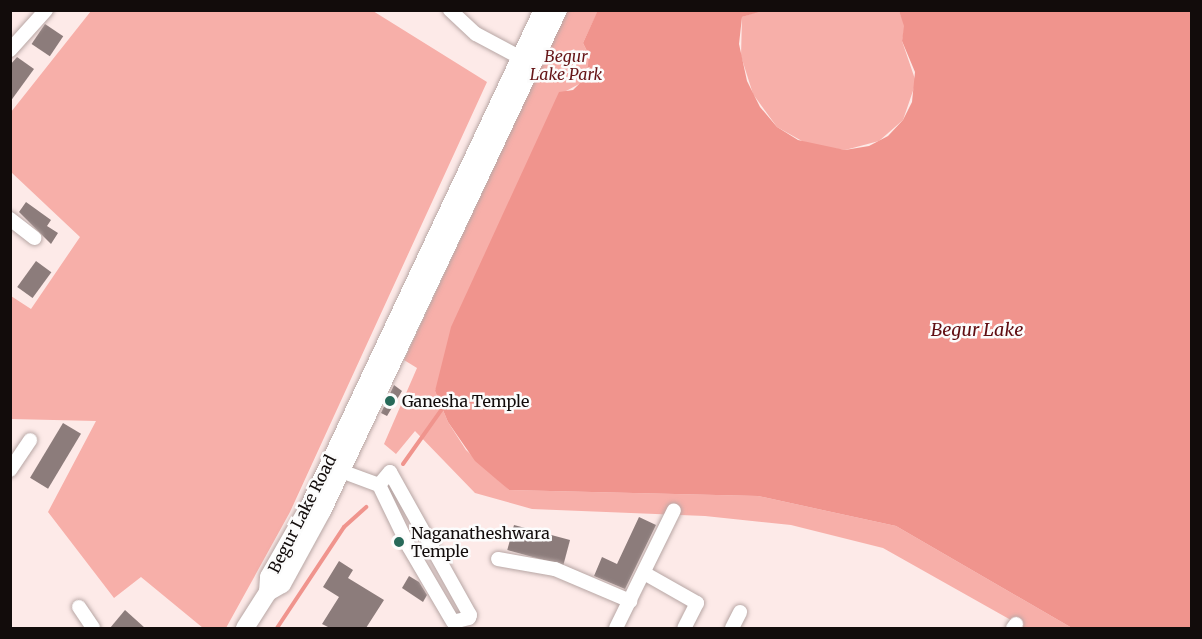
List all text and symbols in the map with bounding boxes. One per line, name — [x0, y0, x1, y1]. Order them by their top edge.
park label: Begur Lake Park — [530, 46, 602, 84]
water label: Begur Lake — [931, 319, 1023, 341]
place label: Ganesha Temple — [402, 391, 529, 411]
marker: Ganesha Temple — [383, 394, 397, 408]
street label: Begur Lake Road — [264, 452, 340, 576]
place label: Naganatheshwara Temple — [411, 523, 550, 561]
marker: Naganatheshwara Temple — [392, 535, 406, 549]

